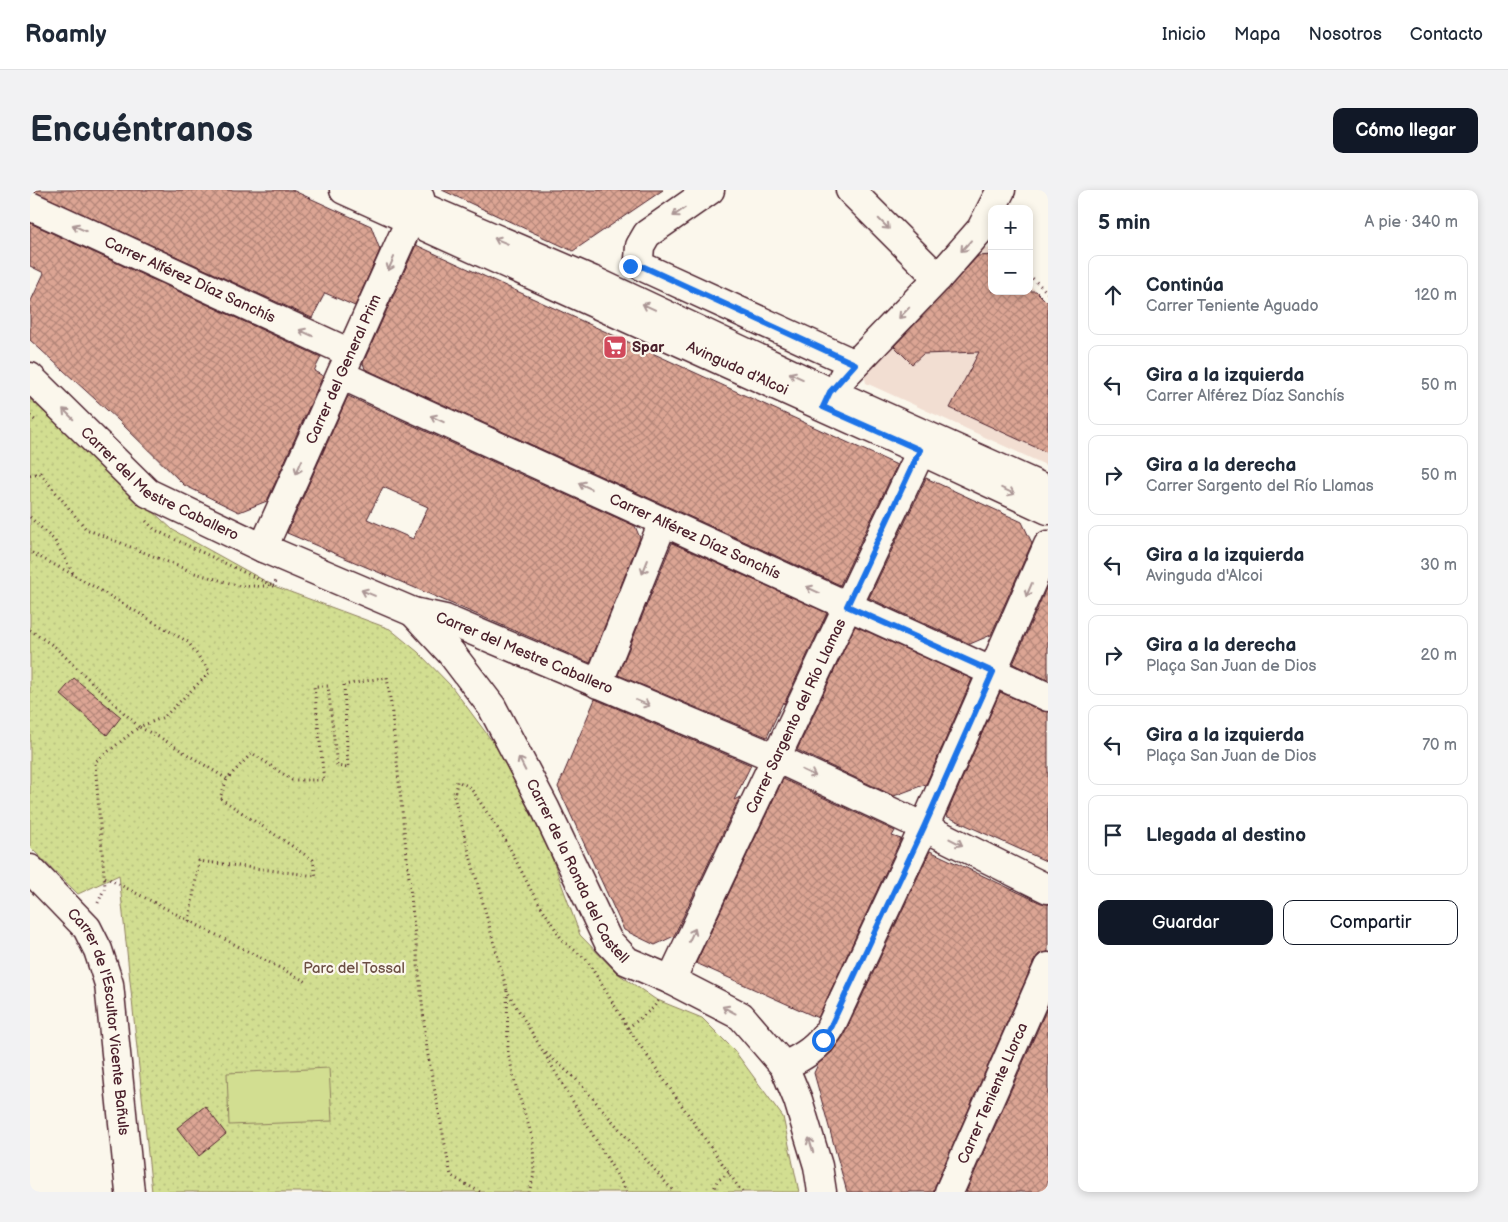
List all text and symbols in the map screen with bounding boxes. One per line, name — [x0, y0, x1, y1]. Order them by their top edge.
text: Roamly — [25, 20, 106, 49]
text: Inicio — [1162, 24, 1206, 45]
text: Mapa — [1234, 24, 1280, 45]
text: Nosotros — [1308, 24, 1382, 45]
text: Contacto — [1410, 24, 1483, 45]
button: Cómo llegar — [1333, 108, 1478, 153]
text: Encuéntranos — [30, 109, 253, 152]
map controls — [988, 205, 1033, 295]
button: + — [988, 205, 1033, 250]
one-way arrow — [672, 207, 686, 217]
text: 5 min — [1098, 210, 1151, 235]
text: A pie · 340 m — [1364, 213, 1458, 232]
one-way arrow — [878, 218, 890, 231]
one-way arrow — [72, 223, 87, 233]
street label: Carrer Alférez Díaz Sanchís — [101, 232, 279, 328]
one-way arrow — [494, 236, 509, 246]
one-way arrow — [961, 239, 972, 252]
button: − — [988, 250, 1033, 295]
route end — [619, 255, 642, 278]
one-way arrow — [385, 256, 395, 271]
text: Continúa — [1146, 274, 1224, 297]
icon: ahead — [1099, 281, 1127, 309]
text: 120 m — [1414, 286, 1457, 305]
street label: Carrer del General Prim — [302, 291, 386, 447]
text: Carrer Teniente Aguado — [1146, 297, 1319, 316]
one-way arrow — [642, 302, 657, 311]
one-way arrow — [898, 307, 910, 319]
one-way arrow — [299, 328, 314, 337]
supermarket icon: Spar — [602, 334, 628, 360]
street label: Avinguda d'Alcoi — [684, 337, 791, 400]
place label: Spar — [632, 338, 665, 357]
text: Gira a la izquierda — [1146, 364, 1304, 387]
one-way arrow — [789, 371, 804, 381]
icon: left — [1099, 371, 1127, 399]
text: 50 m — [1421, 376, 1457, 395]
text: Carrer Alférez Díaz Sanchís — [1146, 387, 1344, 406]
one-way arrow — [61, 408, 74, 420]
one-way arrow — [430, 413, 445, 423]
street label: Carrer del Mestre Caballero — [76, 423, 242, 545]
text: Gira a la derecha — [1146, 454, 1296, 477]
one-way arrow — [294, 459, 303, 474]
icon: right — [1099, 461, 1127, 489]
text: 50 m — [1421, 466, 1457, 485]
text: Carrer Sargento del Río Llamas — [1146, 477, 1374, 496]
one-way arrow — [578, 481, 593, 491]
one-way arrow — [1000, 487, 1015, 497]
street label: Carrer Alférez Díaz Sanchís — [606, 489, 784, 584]
text: Gira a la izquierda — [1146, 544, 1304, 567]
icon: left — [1099, 551, 1127, 579]
text: 30 m — [1420, 556, 1457, 575]
one-way arrow — [640, 559, 649, 574]
text: Avinguda d'Alcoi — [1146, 567, 1263, 586]
one-way arrow — [1023, 582, 1033, 597]
one-way arrow — [806, 585, 821, 594]
one-way arrow — [361, 588, 376, 598]
street label: Carrer del Mestre Caballero — [434, 608, 616, 698]
street label: Carrer Sargento del Río Llamas — [742, 615, 851, 817]
text: Gira a la derecha — [1146, 634, 1296, 657]
icon: right — [1099, 641, 1127, 669]
text: 20 m — [1421, 646, 1457, 665]
text: Plaça San Juan de Dios — [1146, 657, 1316, 676]
one-way arrow — [635, 699, 650, 708]
text: Gira a la izquierda — [1146, 724, 1304, 747]
icon: left — [1099, 731, 1127, 759]
text: 70 m — [1422, 736, 1457, 755]
text: Plaça San Juan de Dios — [1146, 747, 1316, 766]
one-way arrow — [517, 757, 527, 772]
one-way arrow — [801, 769, 816, 779]
street label: Carrer de la Ronda del Castell — [521, 776, 633, 967]
icon: arrive — [1099, 821, 1127, 849]
text: Llegada al destino — [1146, 824, 1306, 847]
one-way arrow — [948, 838, 963, 848]
button: Guardar — [1098, 900, 1273, 945]
button: Compartir — [1283, 900, 1458, 945]
street label: Carrer de l'Escultor Vicente Bañuls — [63, 904, 133, 1137]
one-way arrow — [687, 928, 697, 943]
park label: Parc del Tossal — [303, 959, 405, 978]
one-way arrow — [722, 1005, 737, 1015]
street label: Carrer Teniente Llorca — [954, 1020, 1032, 1167]
route start — [812, 1029, 835, 1052]
one-way arrow — [806, 1137, 816, 1153]

